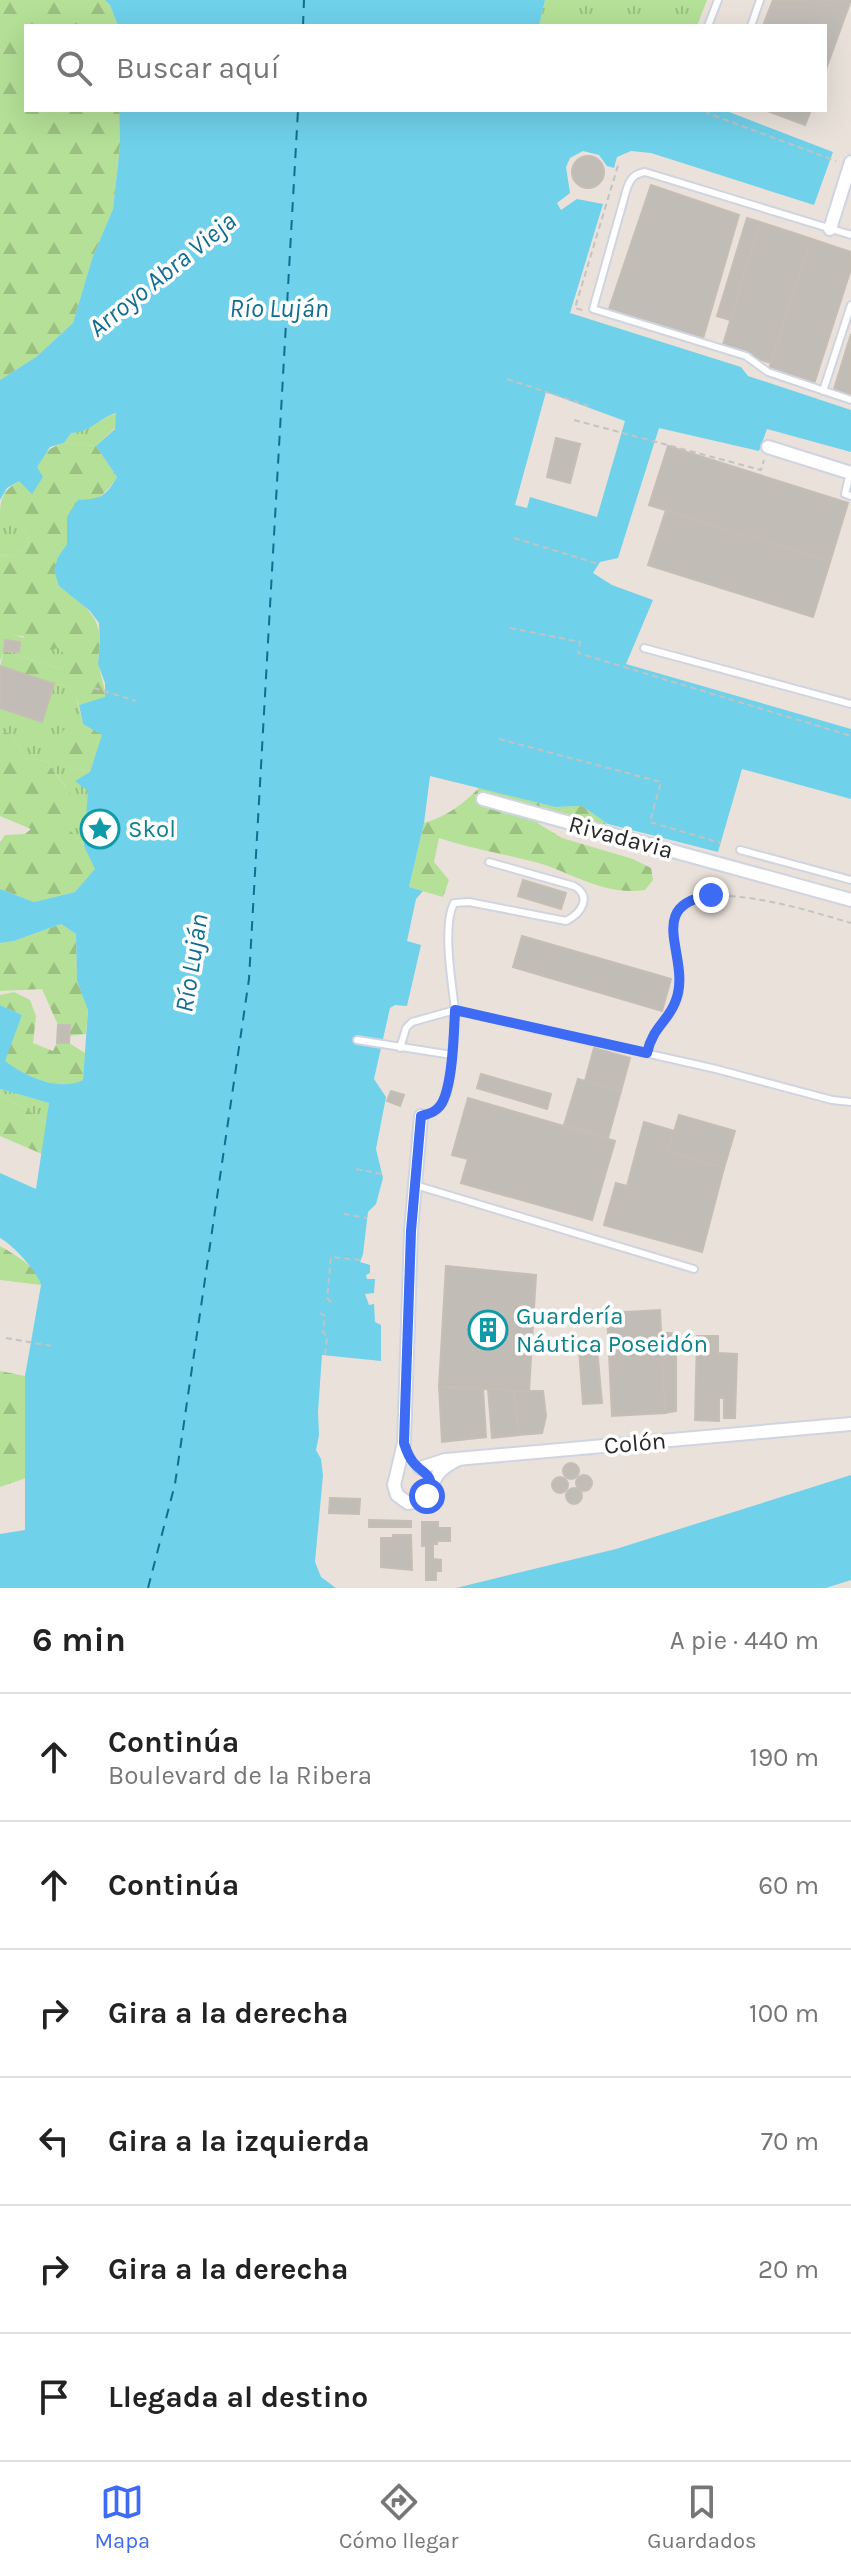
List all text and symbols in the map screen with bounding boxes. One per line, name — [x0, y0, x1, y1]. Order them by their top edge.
search box — [24, 24, 827, 112]
icon: search — [52, 46, 96, 90]
text: Buscar aquí — [116, 50, 280, 86]
water label: Arroyo Abra Vieja — [82, 205, 242, 343]
water label: Río Luján — [229, 293, 329, 324]
place icon: Skol — [79, 808, 121, 850]
street label: Rivadavia — [566, 810, 676, 864]
place label: Skol — [128, 815, 176, 843]
route end — [693, 877, 729, 913]
water label: Río Luján — [168, 912, 215, 1015]
place label: Guardería Náutica Poseidón — [516, 1302, 708, 1358]
building icon: Guardería Náutica Poseidón — [467, 1309, 509, 1351]
street label: Colón — [603, 1426, 667, 1460]
route start — [409, 1478, 445, 1514]
text: 6 min — [32, 1620, 126, 1660]
text: A pie · 440 m — [670, 1625, 819, 1656]
text: Continúa — [108, 1724, 239, 1760]
icon: ahead — [32, 1735, 76, 1779]
text: 190 m — [749, 1742, 819, 1773]
text: Boulevard de la Ribera — [108, 1760, 372, 1791]
icon: ahead — [32, 1863, 76, 1907]
text: Continúa — [108, 1867, 239, 1903]
text: 60 m — [758, 1870, 819, 1901]
icon: right — [32, 1991, 76, 2035]
text: Gira a la derecha — [108, 1995, 349, 2031]
text: 100 m — [749, 1998, 819, 2029]
icon: left — [32, 2119, 76, 2163]
text: Gira a la izquierda — [108, 2123, 370, 2159]
text: 70 m — [761, 2126, 819, 2157]
icon: right — [32, 2247, 76, 2291]
text: Gira a la derecha — [108, 2251, 349, 2287]
text: 20 m — [758, 2254, 819, 2285]
icon: arrive — [32, 2375, 76, 2419]
text: Llegada al destino — [108, 2379, 368, 2415]
tab: Mapa — [94, 2480, 150, 2554]
tab: Cómo llegar — [339, 2480, 458, 2554]
tab: Guardados — [647, 2480, 757, 2554]

